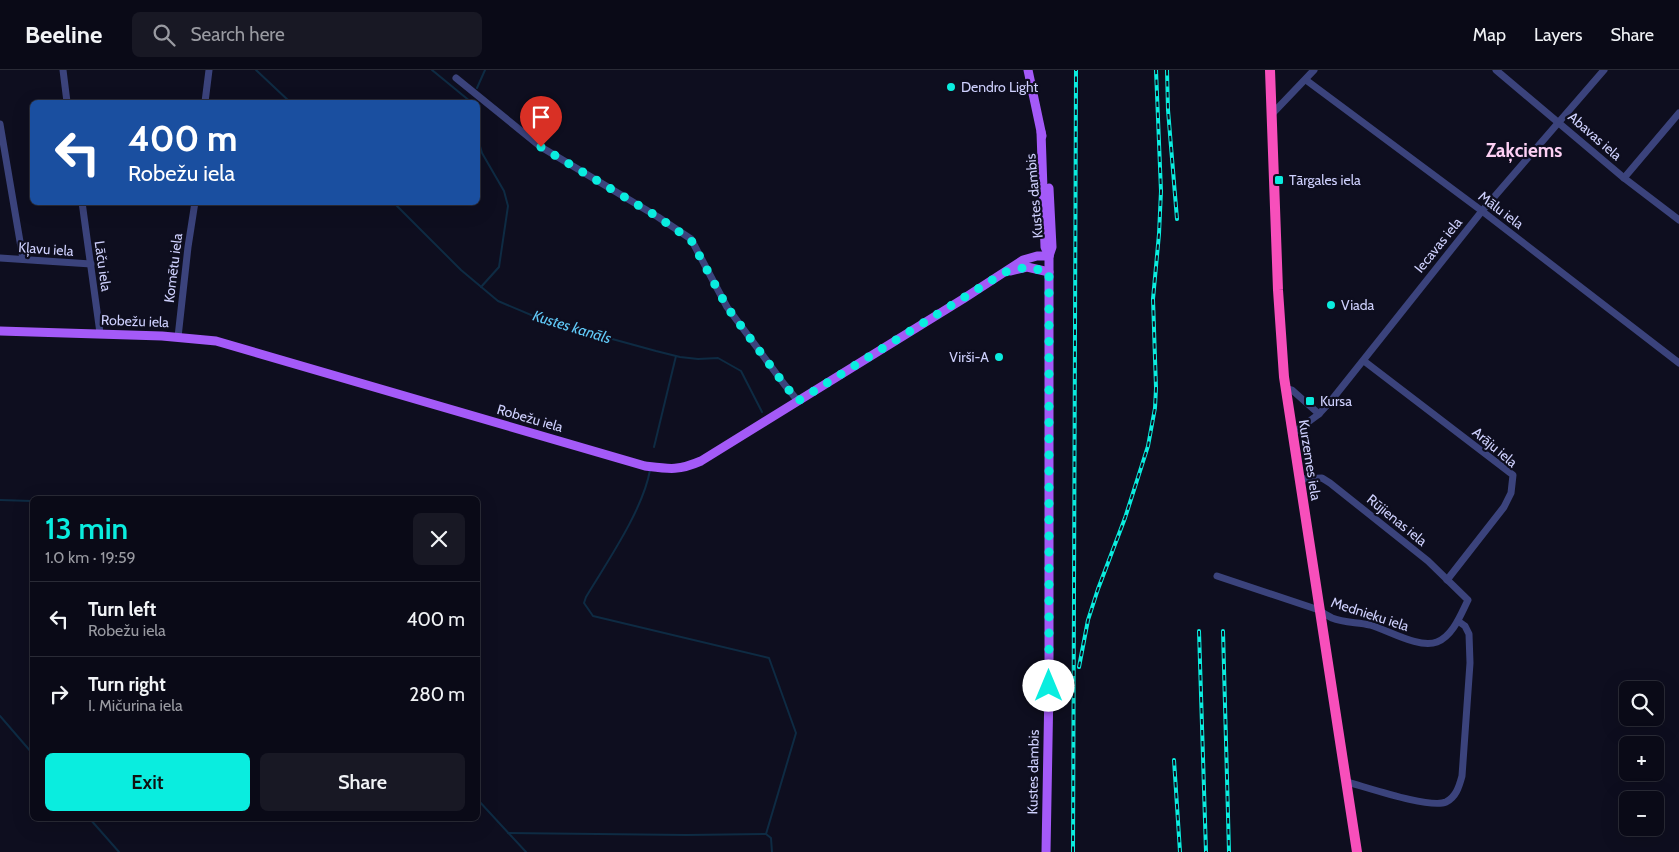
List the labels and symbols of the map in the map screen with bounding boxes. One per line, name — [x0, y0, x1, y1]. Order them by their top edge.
place label: Dendro Light — [961, 78, 1038, 96]
marker: Dendro Light — [945, 81, 957, 93]
pin — [520, 96, 562, 147]
street label: Abavas iela — [1564, 108, 1626, 164]
district label: Zaķciems — [1486, 139, 1562, 163]
street label: Kustes dambis — [1021, 153, 1047, 239]
place label: Tārgales iela — [1289, 171, 1361, 189]
marker: Tārgales iela — [1273, 174, 1285, 186]
street label: Mālu iela — [1475, 187, 1527, 233]
street label: Iecavas iela — [1410, 213, 1466, 276]
street label: Komētu iela — [160, 232, 186, 304]
street label: Kļavu iela — [18, 238, 74, 260]
street label: Lāču iela — [91, 240, 115, 293]
place label: Viada — [1341, 296, 1375, 314]
marker: Viada — [1325, 299, 1337, 311]
water label: Kustes kanāls — [531, 307, 614, 347]
street label: Robežu iela — [101, 311, 170, 331]
place label: Virši-A — [949, 348, 989, 366]
marker: Virši-A — [993, 351, 1005, 363]
place label: Kursa — [1320, 392, 1352, 410]
marker: Kursa — [1304, 395, 1316, 407]
street label: Robežu iela — [495, 400, 565, 436]
street label: Kurzemes iela — [1295, 418, 1325, 502]
street label: Arāju iela — [1469, 423, 1521, 471]
street label: Rūjienas iela — [1363, 490, 1431, 550]
street label: Mednieku iela — [1329, 593, 1412, 635]
position arrow — [1022, 659, 1074, 711]
street label: Kustes dambis — [1023, 729, 1043, 815]

